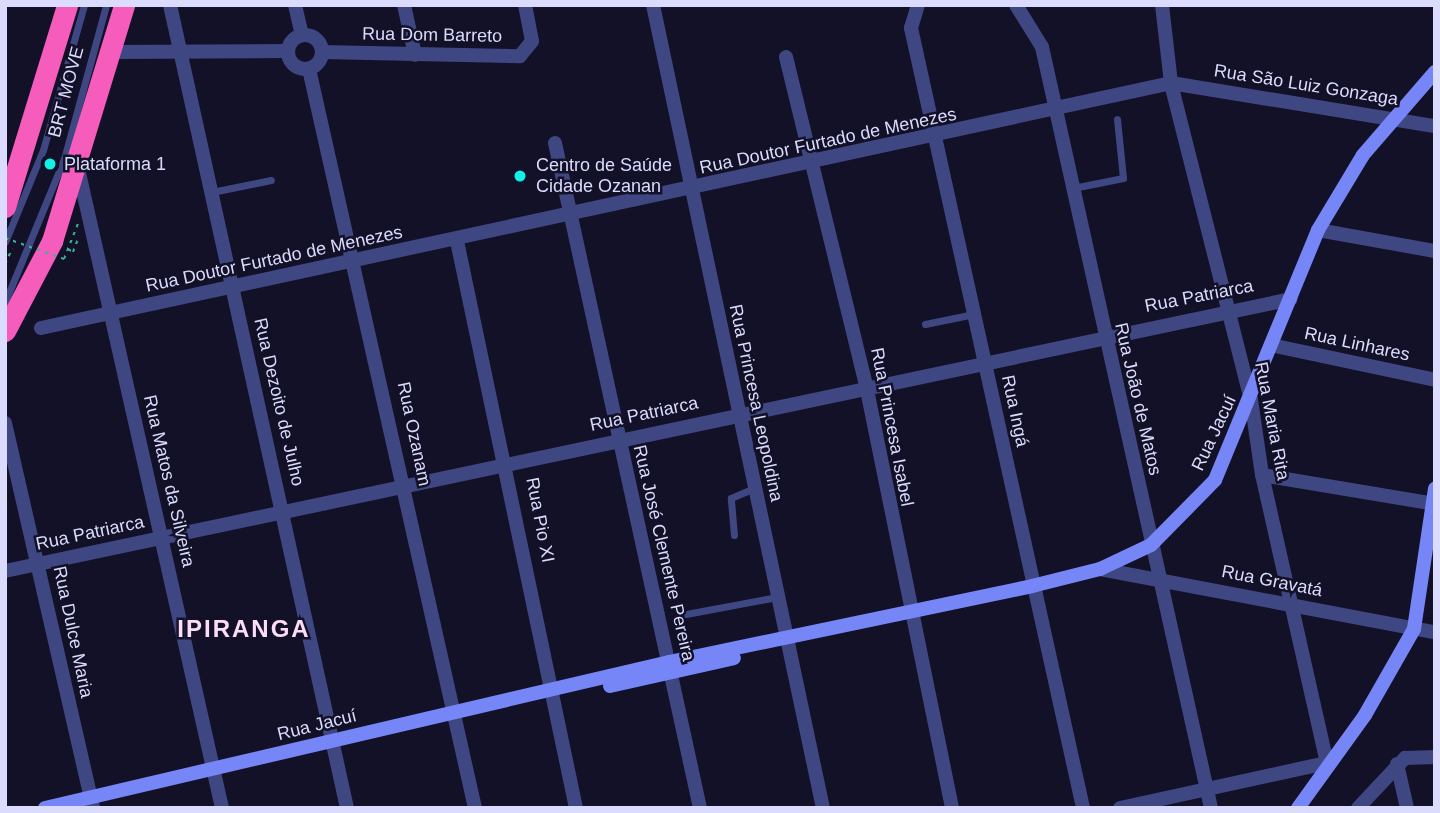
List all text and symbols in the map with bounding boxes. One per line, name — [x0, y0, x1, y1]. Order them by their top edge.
street label: Rua Dom Barreto — [362, 23, 502, 47]
street label: BRT MOVE — [43, 44, 89, 140]
street label: Rua São Luiz Gonzaga — [1212, 60, 1400, 110]
street label: Rua Doutor Furtado de Menezes — [698, 103, 958, 179]
place label: Plataforma 1 — [64, 153, 166, 175]
place label: Centro de Saúde Cidade Ozanan — [536, 155, 672, 198]
marker: Plataforma 1 — [42, 156, 58, 172]
marker: Centro de Saúde Cidade Ozanan — [510, 166, 530, 186]
street label: Rua Doutor Furtado de Menezes — [144, 221, 404, 297]
street label: Rua Patriarca — [1143, 275, 1255, 317]
street label: Rua Princesa Leopoldina — [725, 302, 787, 504]
street label: Rua Dezoito de Julho — [249, 316, 309, 488]
street label: Rua João de Matos — [1110, 321, 1166, 477]
street label: Rua Linhares — [1302, 322, 1412, 366]
street label: Rua Princesa Isabel — [866, 346, 918, 508]
street label: Rua Maria Rita — [1250, 360, 1294, 482]
street label: Rua Ingá — [997, 373, 1033, 449]
street label: Rua Ozanam — [392, 380, 436, 488]
street label: Rua Patriarca — [588, 392, 700, 436]
street label: Rua Jacuí — [1187, 392, 1241, 474]
street label: Rua Matos da Silveira — [139, 393, 199, 569]
street label: Rua José Clemente Pereira — [629, 443, 699, 663]
street label: Rua Pio XI — [521, 476, 559, 564]
street label: Rua Patriarca — [34, 511, 146, 555]
street label: Rua Gravatá — [1220, 561, 1324, 601]
street label: Rua Dulce Maria — [49, 564, 97, 700]
district label: IPIRANGA — [178, 615, 310, 643]
street label: Rua Jacuí — [275, 705, 359, 745]

